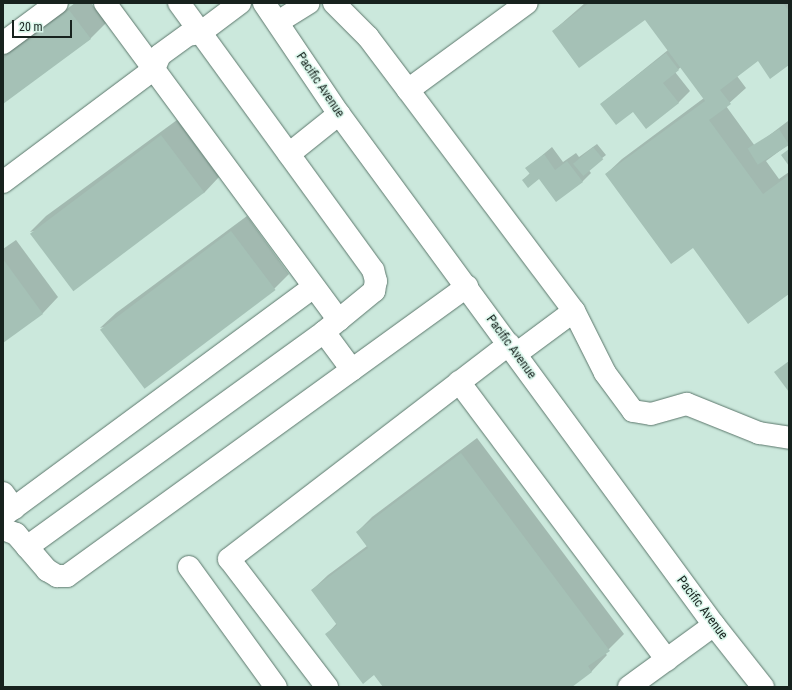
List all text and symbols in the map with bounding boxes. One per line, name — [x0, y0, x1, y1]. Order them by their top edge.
scale bar — [14, 12, 74, 38]
text: 20 m — [19, 20, 43, 34]
street label: Pacific Avenue — [293, 49, 347, 121]
street label: Pacific Avenue — [483, 312, 539, 382]
street label: Pacific Avenue — [673, 573, 731, 643]

